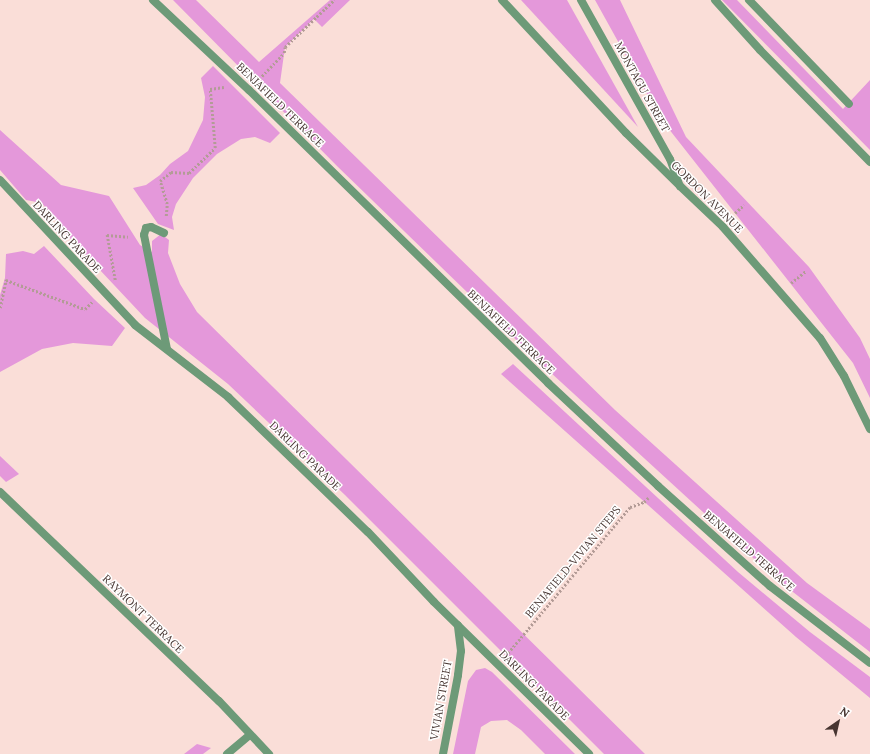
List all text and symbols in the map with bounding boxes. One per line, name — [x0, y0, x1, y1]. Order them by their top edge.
street label: MONTAGU STREET — [612, 40, 672, 134]
street label: BENJAFIELD TERRACE — [234, 60, 326, 150]
street label: GORDON AVENUE — [668, 158, 746, 236]
street label: DARLING PARADE — [30, 198, 104, 276]
street label: BENJAFIELD TERRACE — [465, 287, 557, 377]
street label: DARLING PARADE — [267, 419, 343, 493]
street label: BENJAFIELD-VIVIAN STEPS — [522, 503, 624, 621]
street label: BENJAFIELD TERRACE — [701, 508, 797, 594]
street label: RAYMONT TERRACE — [100, 572, 186, 656]
street label: DARLING PARADE — [496, 647, 572, 723]
street label: VIVIAN STREET — [427, 659, 455, 741]
north arrow — [818, 702, 858, 742]
text: N — [837, 704, 852, 720]

